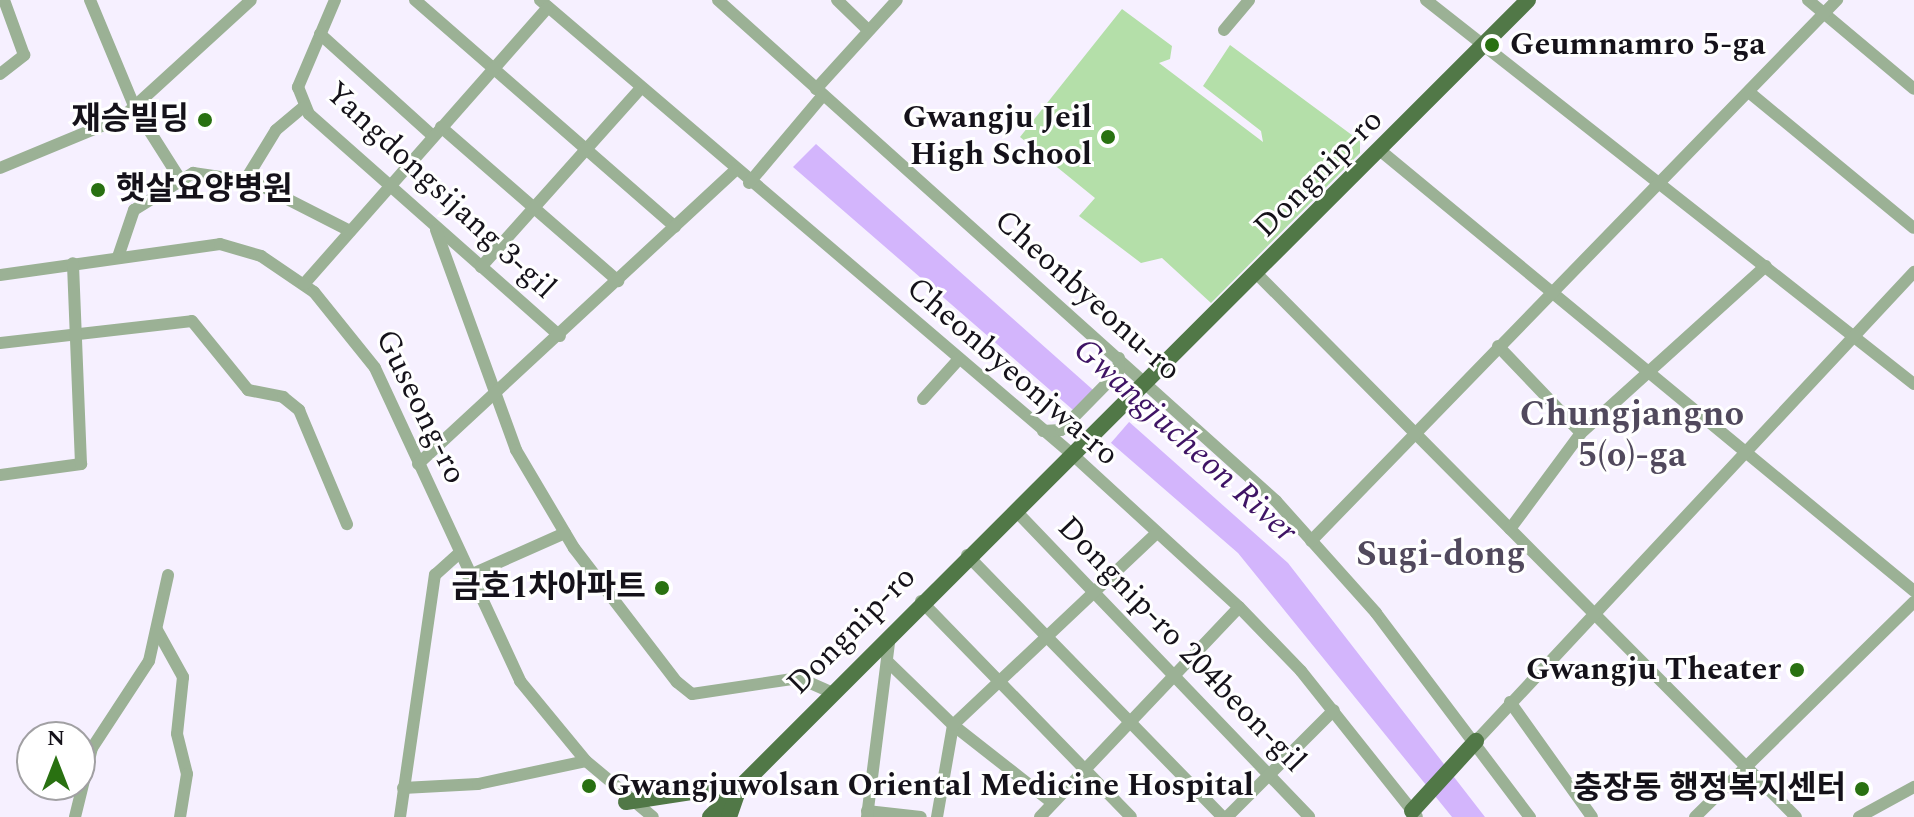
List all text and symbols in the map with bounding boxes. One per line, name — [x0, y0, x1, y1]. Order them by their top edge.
place label: Geumnamro 5-ga — [1510, 26, 1766, 64]
marker: Geumnamro 5-ga — [1481, 34, 1503, 56]
street label: Yangdongsijang 3-gil — [317, 74, 563, 308]
place label: Gwangju Jeil High School — [903, 100, 1092, 175]
place label: 재승빌딩 — [71, 101, 189, 139]
street label: Dongnip-ro — [1247, 102, 1391, 246]
marker: 재승빌딩 — [196, 111, 214, 129]
marker: Gwangju Jeil High School — [1099, 128, 1117, 146]
place label: 햇살요양병원 — [116, 171, 293, 209]
marker: 햇살요양병원 — [87, 179, 109, 201]
street label: Cheonbyeonu-ro — [986, 202, 1188, 390]
street label: Cheonbyeonjwa-ro — [898, 269, 1126, 475]
street label: Guseong-ro — [366, 324, 474, 490]
water label: Gwangjucheon River — [1065, 330, 1305, 552]
district label: Chungjangno 5(o)-ga — [1520, 392, 1744, 477]
street label: Dongnip-ro 204beon-gil — [1049, 509, 1313, 781]
district label: Sugi-dong — [1356, 533, 1526, 577]
street label: Dongnip-ro — [780, 559, 924, 703]
place label: 금호1차아파트 — [451, 569, 646, 607]
marker: 금호1차아파트 — [653, 579, 671, 597]
place label: Gwangju Theater — [1526, 651, 1781, 689]
marker: Gwangju Theater — [1788, 661, 1806, 679]
north arrow — [16, 721, 96, 801]
text: N — [47, 722, 65, 755]
place label: Gwangjuwolsan Oriental Medicine Hospital — [607, 767, 1254, 805]
place label: 충장동 행정복지센터 — [1573, 770, 1846, 808]
marker: Gwangjuwolsan Oriental Medicine Hospital — [578, 775, 600, 797]
marker: 충장동 행정복지센터 — [1853, 780, 1871, 798]

